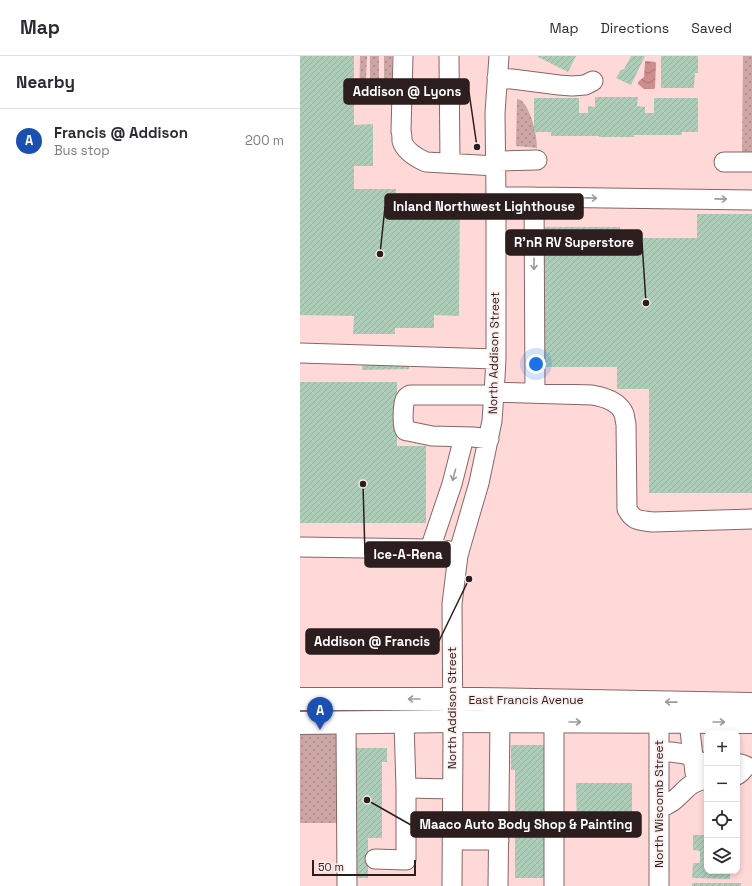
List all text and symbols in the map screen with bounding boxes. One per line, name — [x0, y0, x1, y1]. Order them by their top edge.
text: Map — [20, 15, 60, 40]
text: Map — [549, 19, 579, 37]
text: Directions — [601, 19, 669, 37]
text: Saved — [691, 19, 732, 37]
text: Nearby — [16, 71, 75, 93]
callout: Addison @ Lyons — [344, 79, 469, 104]
text: Addison @ Lyons — [353, 83, 462, 100]
text: Francis @ Addison — [54, 123, 188, 142]
text: A — [25, 132, 33, 149]
text: 200 m — [245, 132, 284, 149]
text: Bus stop — [54, 142, 110, 159]
callout: Inland Northwest Lighthouse — [385, 194, 583, 219]
one-way arrow — [584, 194, 597, 202]
one-way arrow — [714, 196, 727, 203]
text: Inland Northwest Lighthouse — [393, 198, 575, 215]
callout: R'nR RV Superstore — [506, 230, 642, 255]
text: R'nR RV Superstore — [514, 234, 634, 251]
one-way arrow — [530, 257, 538, 270]
street label: North Addison Street — [485, 292, 503, 414]
your location — [526, 354, 546, 374]
one-way arrow — [450, 468, 457, 481]
callout: Ice-A-Rena — [365, 542, 450, 567]
text: Ice-A-Rena — [373, 546, 443, 563]
callout: Addison @ Francis — [306, 629, 439, 654]
text: Addison @ Francis — [314, 633, 430, 650]
street label: North Addison Street — [444, 647, 460, 769]
street label: East Francis Avenue — [468, 692, 584, 708]
one-way arrow — [408, 695, 421, 703]
pin: A — [307, 697, 333, 730]
one-way arrow — [665, 698, 678, 706]
one-way arrow — [568, 718, 581, 726]
one-way arrow — [712, 718, 725, 726]
map controls — [704, 730, 740, 874]
button: + — [704, 730, 740, 766]
street label: North Wiscomb Street — [651, 740, 667, 868]
button: − — [704, 766, 740, 802]
button: locate — [704, 802, 740, 838]
callout: Maaco Auto Body Shop & Painting — [411, 812, 641, 837]
text: Maaco Auto Body Shop & Painting — [419, 816, 633, 833]
button: layers — [704, 838, 740, 874]
scale bar — [312, 858, 416, 877]
text: 50 m — [318, 860, 344, 874]

